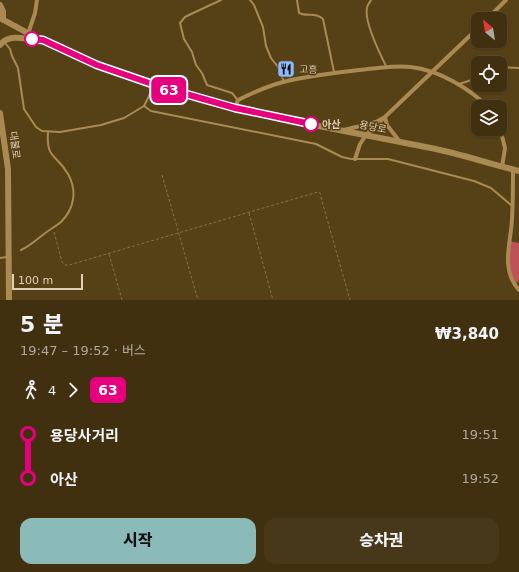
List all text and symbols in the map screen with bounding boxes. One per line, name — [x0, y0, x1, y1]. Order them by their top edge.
north arrow — [471, 12, 507, 48]
map controls — [471, 12, 507, 136]
unlabelled marker — [24, 31, 40, 47]
button: locate — [471, 56, 507, 92]
restaurant icon: 고흥 — [276, 59, 296, 79]
place label: 고흥 — [299, 64, 317, 75]
line badge: 63 — [151, 77, 187, 103]
text: 63 — [159, 82, 179, 98]
button: layers — [471, 100, 507, 136]
marker: 아산 — [303, 116, 319, 132]
place label: 아산 — [322, 119, 340, 130]
street label: 용당로 — [358, 119, 388, 135]
street label: 대불로 — [8, 131, 22, 159]
scale bar — [12, 272, 83, 291]
text: 100 m — [18, 274, 53, 287]
text: 5 분 — [20, 312, 63, 337]
text: ₩3,840 — [435, 325, 499, 343]
text: 19:47 – 19:52 · 버스 — [20, 343, 146, 358]
icon: walk — [20, 379, 42, 401]
icon: forward — [62, 379, 84, 401]
text: 63 — [98, 382, 118, 398]
text: 4 — [48, 383, 56, 398]
text: 용당사거리 — [50, 427, 119, 445]
text: 19:51 — [462, 427, 499, 442]
text: 아산 — [50, 471, 78, 489]
text: 19:52 — [462, 471, 499, 486]
button: 시작 — [20, 518, 256, 564]
button: 승차권 — [264, 518, 499, 564]

